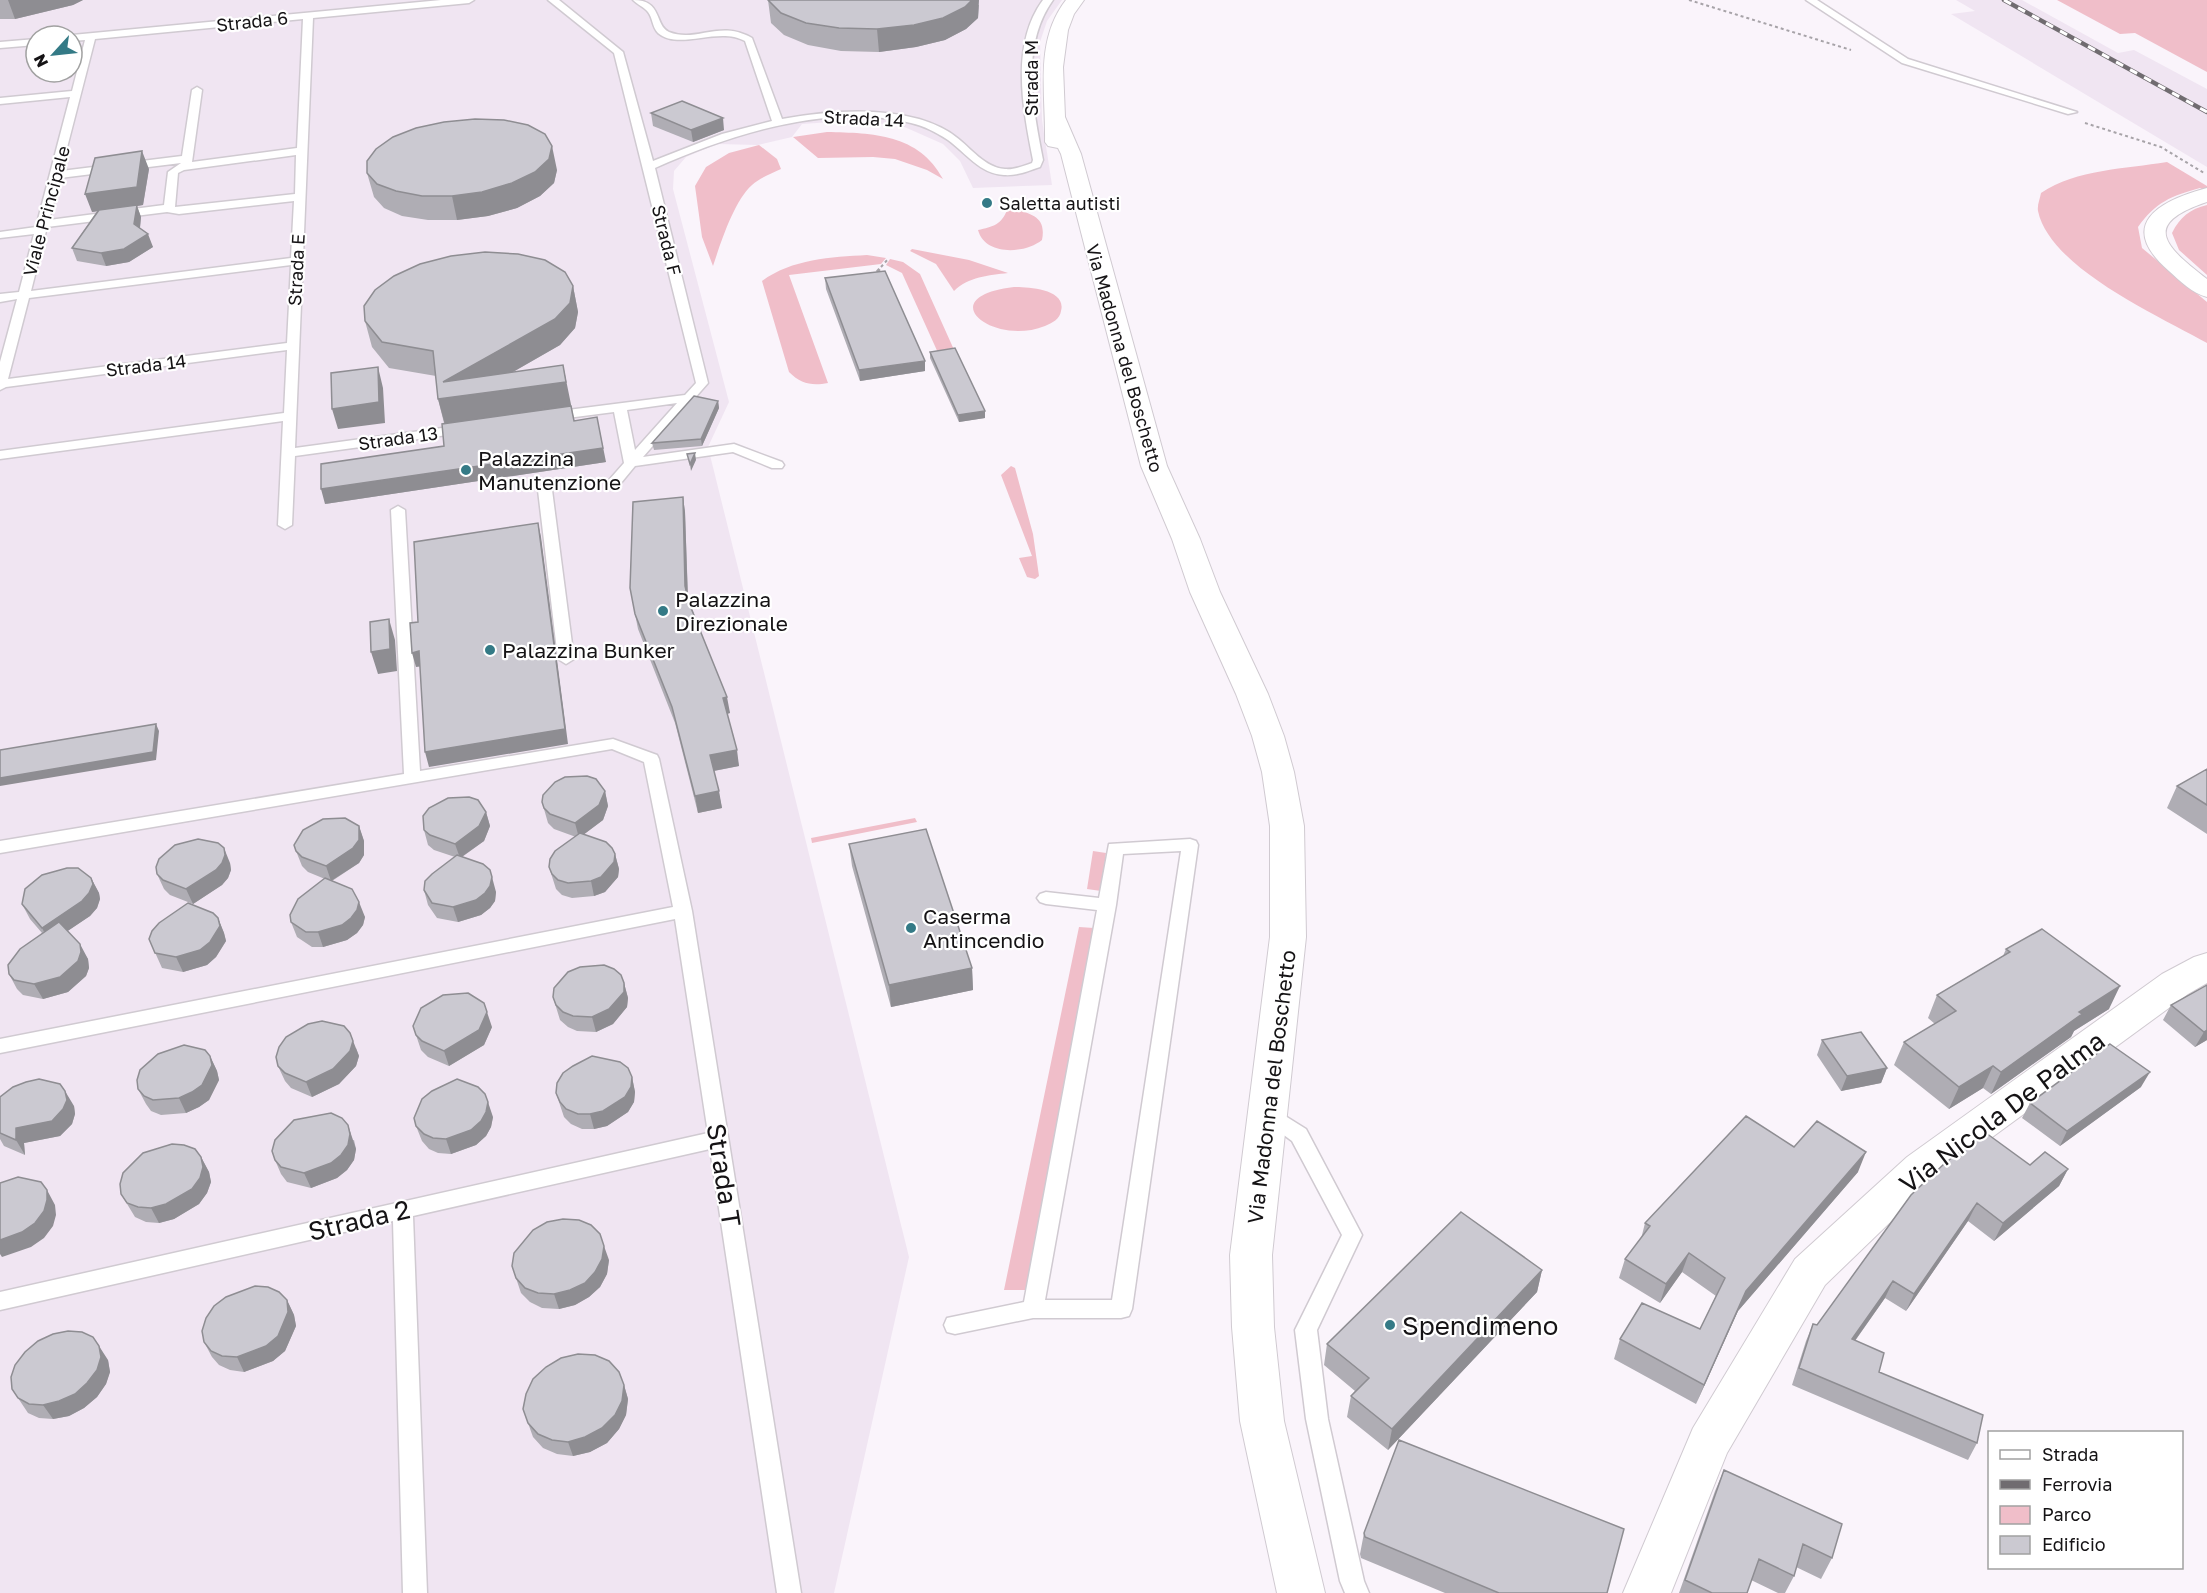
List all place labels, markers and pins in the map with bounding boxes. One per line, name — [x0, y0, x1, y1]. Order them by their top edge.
place label: Saletta autisti — [999, 192, 1120, 214]
marker: Saletta autisti — [980, 196, 994, 210]
place label: Palazzina Manutenzione — [478, 445, 621, 495]
marker: Palazzina Manutenzione — [459, 463, 473, 477]
place label: Palazzina Direzionale — [675, 586, 788, 636]
marker: Palazzina Direzionale — [656, 604, 670, 618]
place label: Palazzina Bunker — [502, 637, 675, 663]
marker: Palazzina Bunker — [483, 643, 497, 657]
place label: Caserma Antincendio — [923, 903, 1044, 953]
marker: Caserma Antincendio — [904, 921, 918, 935]
place label: Spendimeno — [1402, 1310, 1558, 1341]
marker: Spendimeno — [1383, 1318, 1397, 1332]

